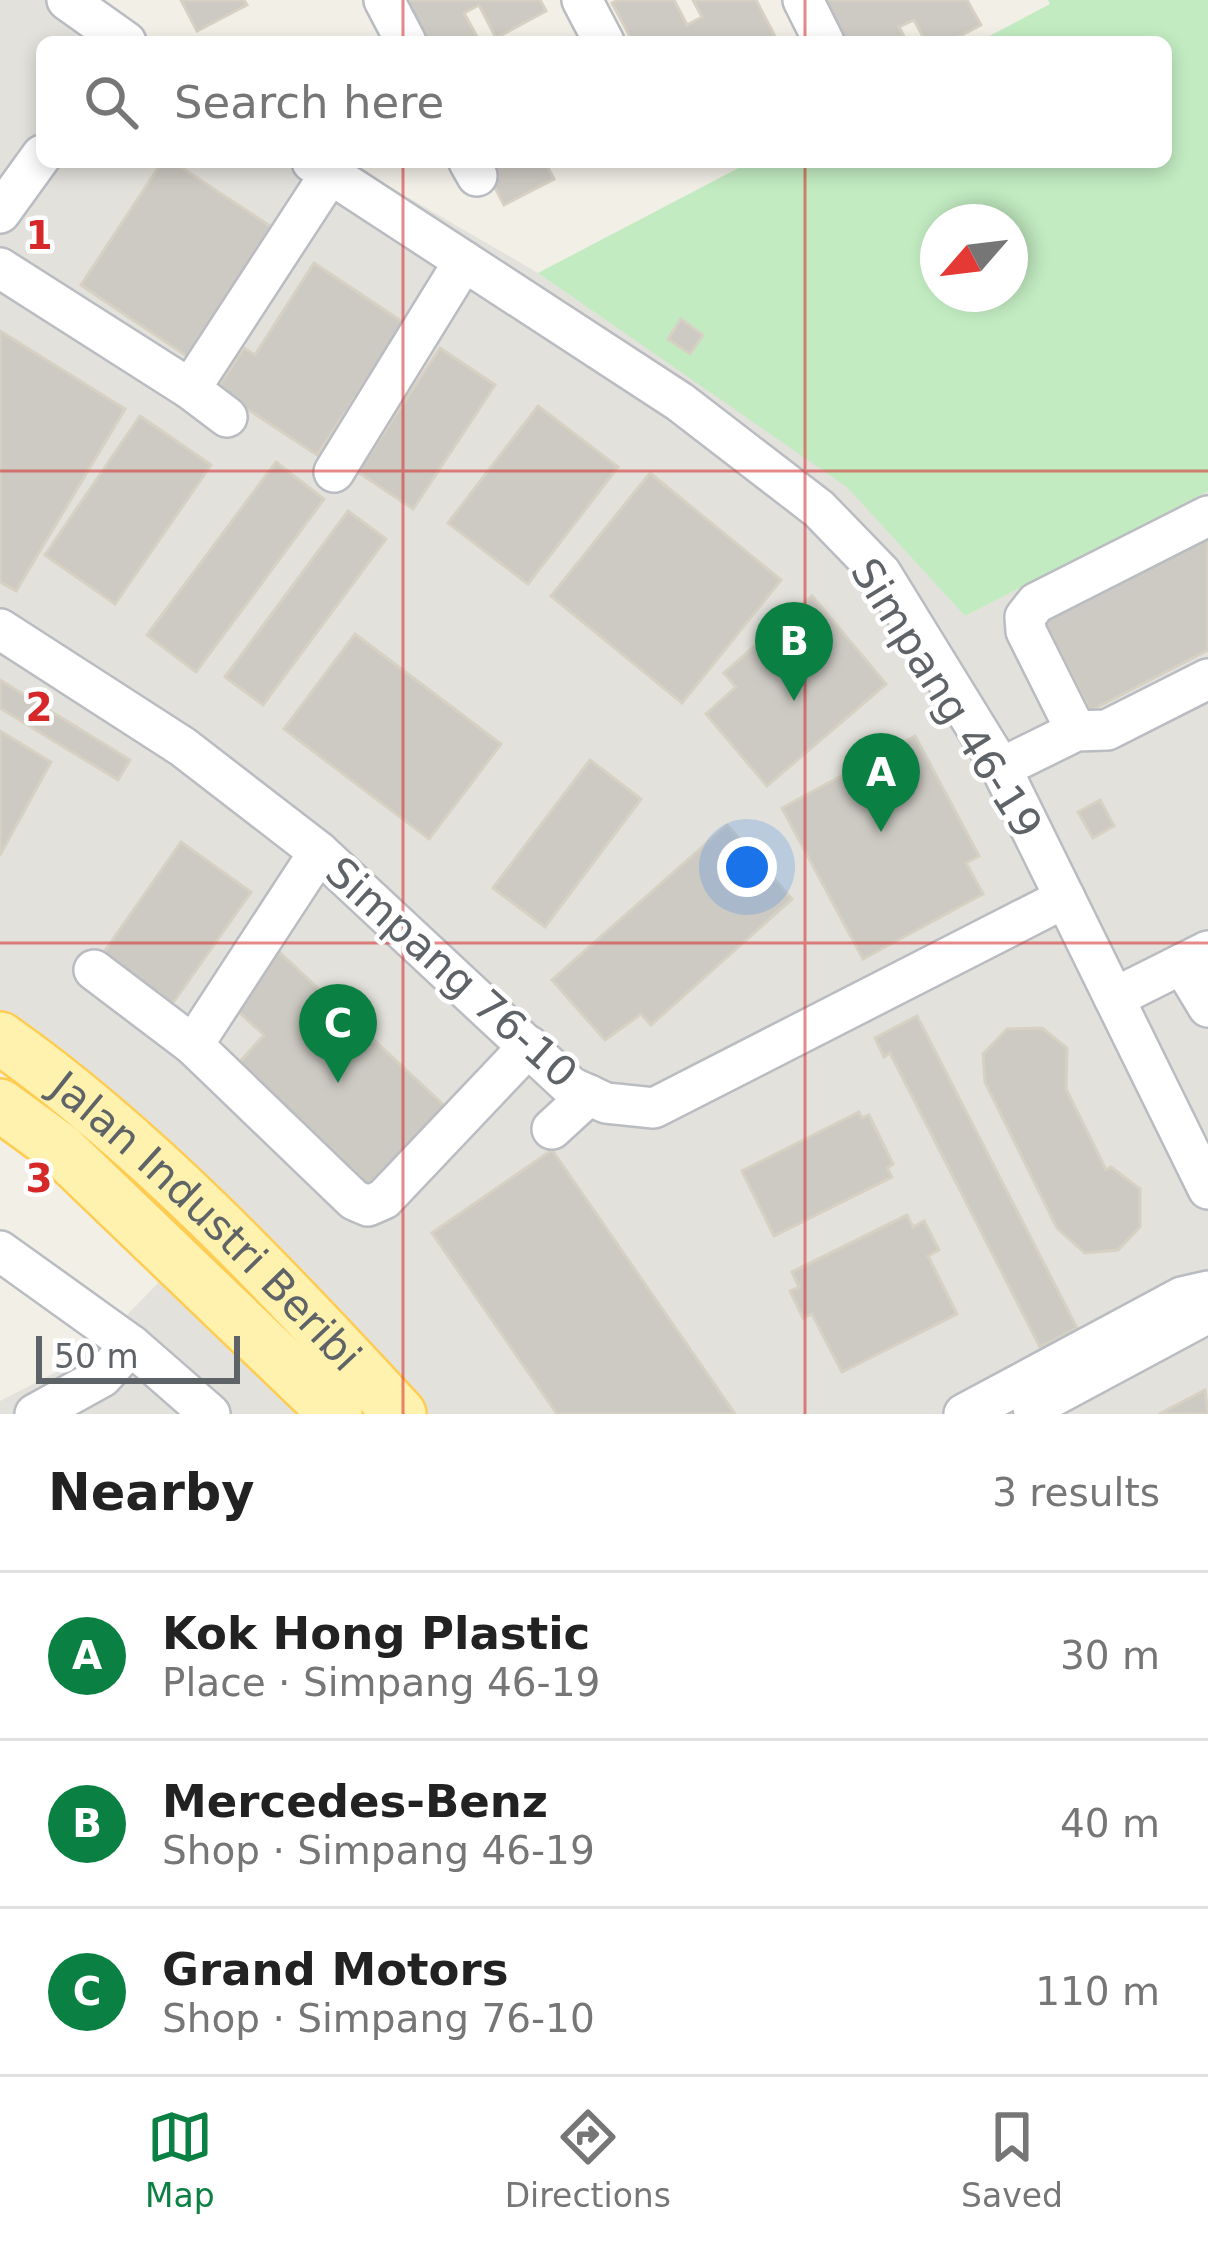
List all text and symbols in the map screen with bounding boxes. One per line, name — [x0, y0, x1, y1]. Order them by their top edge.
search box — [36, 36, 1172, 168]
icon: search — [78, 69, 144, 135]
text: Search here — [174, 76, 444, 129]
north arrow — [920, 204, 1028, 312]
text: 1 — [25, 213, 53, 258]
street label: Simpang 46-19 — [841, 549, 1052, 847]
pin: B — [755, 602, 833, 701]
text: 2 — [25, 685, 53, 730]
pin: A — [842, 733, 920, 832]
your location — [717, 837, 777, 897]
street label: Simpang 76-10 — [316, 847, 587, 1098]
pin: C — [299, 984, 377, 1083]
street label: Jalan Industri Beribi — [39, 1060, 371, 1381]
text: 3 — [25, 1156, 53, 1201]
scale bar — [36, 1330, 240, 1383]
text: 50 m — [54, 1337, 139, 1376]
text: Nearby — [48, 1463, 255, 1522]
text: 3 results — [992, 1470, 1160, 1515]
text: Kok Hong Plastic — [162, 1607, 590, 1660]
text: A — [72, 1633, 102, 1678]
text: 30 m — [1060, 1633, 1160, 1678]
text: Place · Simpang 46-19 — [162, 1660, 600, 1705]
text: Mercedes-Benz — [162, 1775, 548, 1828]
text: B — [72, 1801, 102, 1846]
text: 40 m — [1060, 1801, 1160, 1846]
text: Shop · Simpang 46-19 — [162, 1828, 595, 1873]
text: Grand Motors — [162, 1943, 509, 1996]
text: C — [73, 1969, 101, 2014]
text: 110 m — [1035, 1969, 1160, 2014]
text: Shop · Simpang 76-10 — [162, 1996, 595, 2041]
tab: Map — [145, 2104, 215, 2215]
tab: Directions — [505, 2104, 671, 2215]
tab: Saved — [961, 2104, 1063, 2215]

